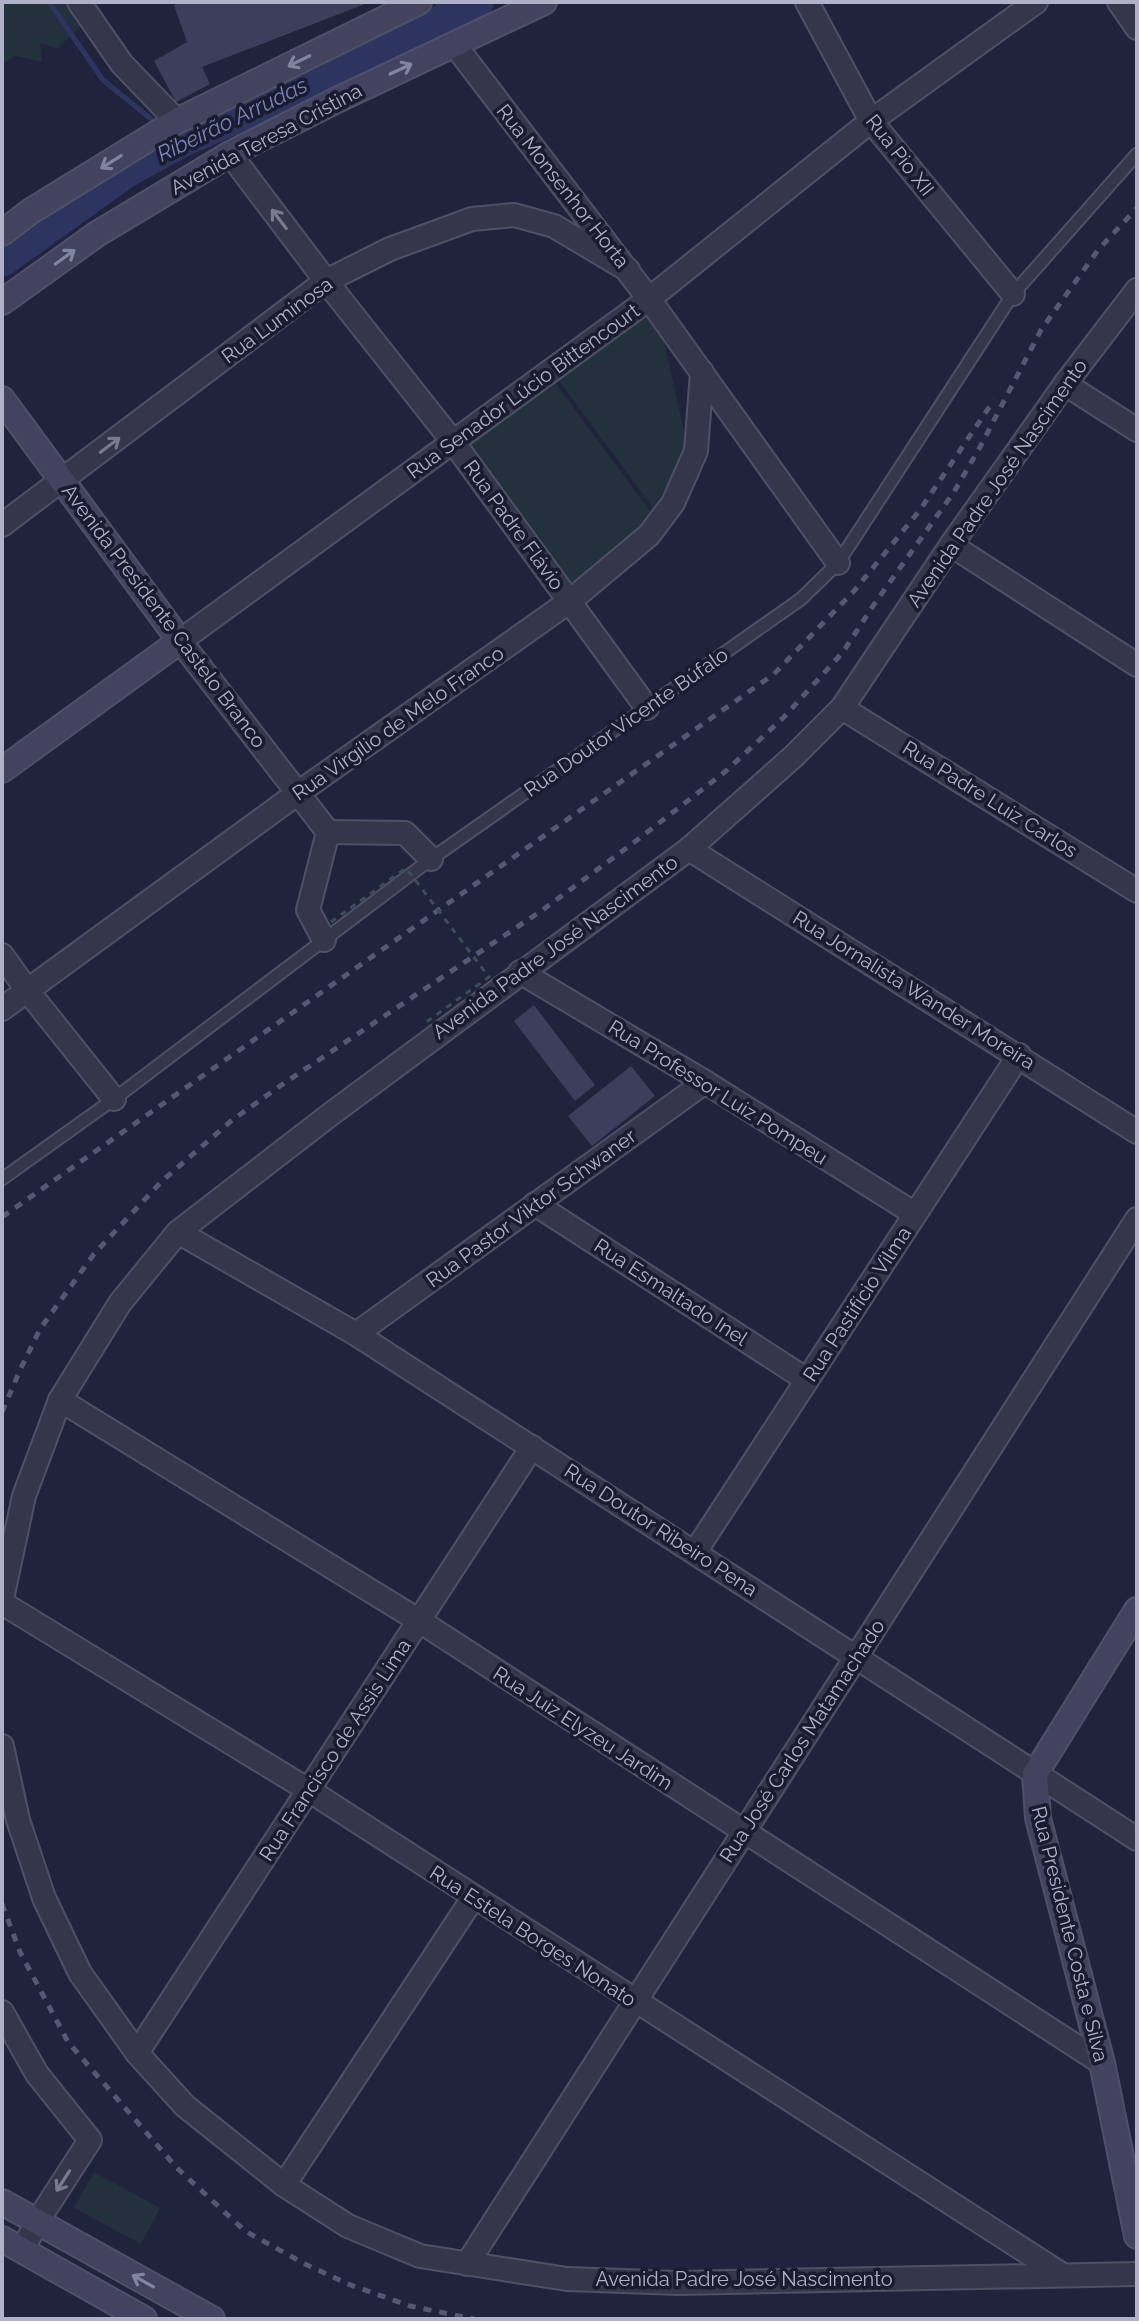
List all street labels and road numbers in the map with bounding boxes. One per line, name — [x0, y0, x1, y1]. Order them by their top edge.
street label: Avenida Teresa Cristina — [166, 78, 366, 200]
street label: Rua Monsenhor Horta — [492, 99, 634, 273]
street label: Rua Pio XII — [861, 109, 939, 201]
street label: Rua Luminosa — [217, 272, 337, 368]
street label: Rua Senador Lúcio Bittencourt — [402, 298, 644, 484]
street label: Avenida Padre José Nascimento — [902, 354, 1092, 612]
street label: Rua Padre Flávio — [459, 455, 569, 595]
street label: Avenida Presidente Castelo Branco — [57, 479, 271, 753]
street label: Rua Virgílio de Melo Franco — [288, 641, 508, 805]
street label: Rua Doutor Vicente Búfalo — [519, 642, 733, 802]
street label: Rua Padre Luiz Carlos — [898, 735, 1082, 863]
street label: Avenida Padre José Nascimento — [428, 850, 682, 1044]
street label: Rua Jornalista Wander Moreira — [789, 905, 1039, 1075]
street label: Rua Professor Luiz Pompeu — [604, 1015, 832, 1169]
street label: Rua Pastor Viktor Schwaner — [421, 1124, 641, 1292]
street label: Rua Pastifício Vilma — [798, 1222, 916, 1386]
street label: Rua Esmaltado Inel — [590, 1233, 753, 1351]
street label: Rua Doutor Ribeiro Pena — [560, 1459, 762, 1601]
street label: Rua José Carlos Matamachado — [714, 1615, 890, 1867]
street label: Rua Francisco de Assis Lima — [254, 1634, 416, 1866]
street label: Rua Juiz Elyzeu Jardim — [489, 1661, 677, 1795]
street label: Rua Presidente Costa e Silva — [1027, 1804, 1113, 2064]
street label: Rua Estela Borges Nonato — [425, 1860, 641, 2012]
street label: Avenida Padre José Nascimento — [595, 2267, 893, 2291]

